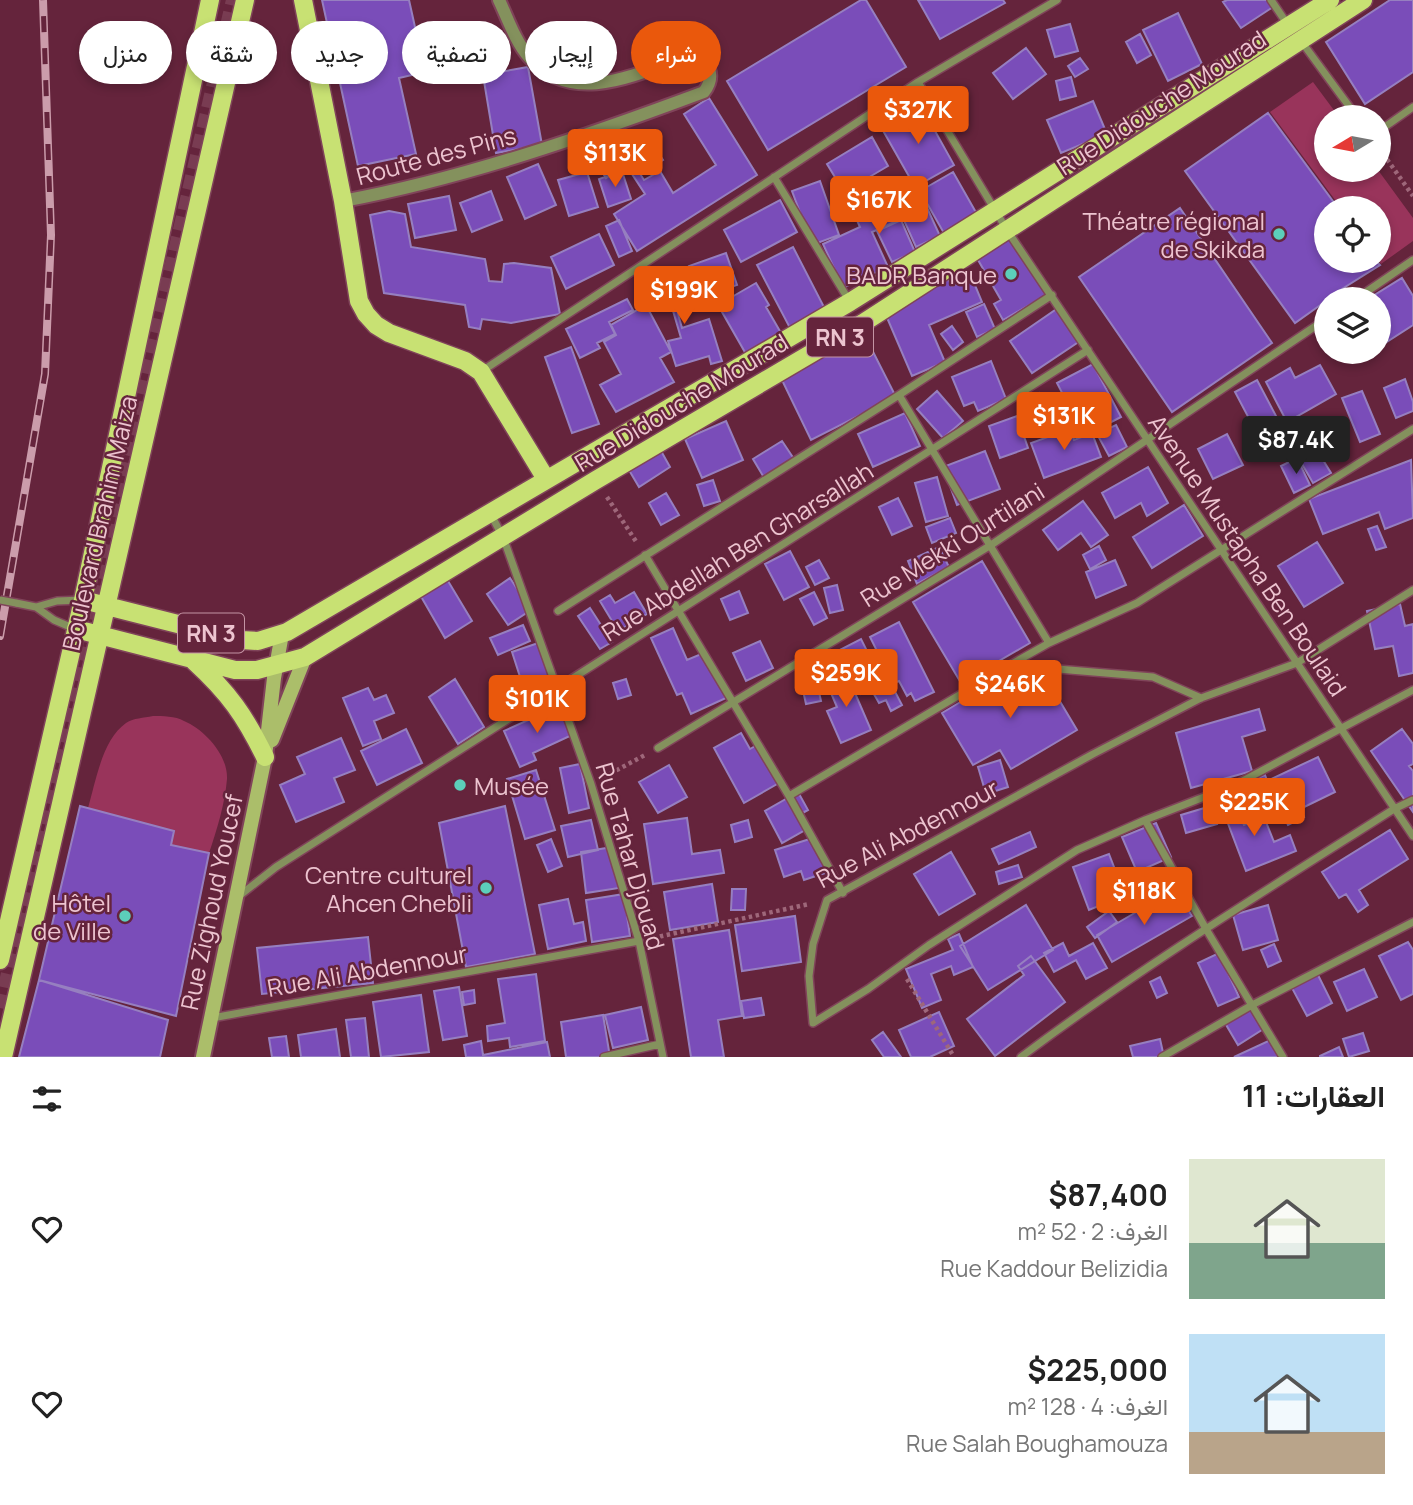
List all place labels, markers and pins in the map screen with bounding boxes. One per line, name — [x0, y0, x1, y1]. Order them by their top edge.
pin: $327K — [869, 86, 967, 146]
pin: $113K — [566, 130, 664, 189]
pin: $167K — [830, 176, 928, 236]
place label: Théatre régional de Skikda — [1083, 204, 1265, 265]
marker: Théatre régional de Skikda — [1271, 226, 1287, 242]
place label: BADR Banque — [846, 258, 997, 291]
pin: $199K — [635, 266, 733, 326]
marker: BADR Banque — [1003, 266, 1019, 282]
pin: $131K — [1015, 392, 1113, 452]
pin: $87.4K — [1239, 416, 1353, 476]
pin: $259K — [797, 650, 895, 709]
pin: $246K — [961, 660, 1059, 720]
pin: $101K — [488, 676, 586, 735]
place label: Musée — [474, 769, 549, 802]
marker: Musée — [452, 777, 468, 793]
pin: $225K — [1205, 778, 1303, 838]
place label: Centre culturel Ahcen Chebli — [305, 858, 472, 919]
pin: $118K — [1095, 867, 1193, 927]
marker: Centre culturel Ahcen Chebli — [478, 880, 494, 896]
place label: Hôtel de Ville — [33, 886, 111, 947]
marker: Hôtel de Ville — [117, 908, 133, 924]

